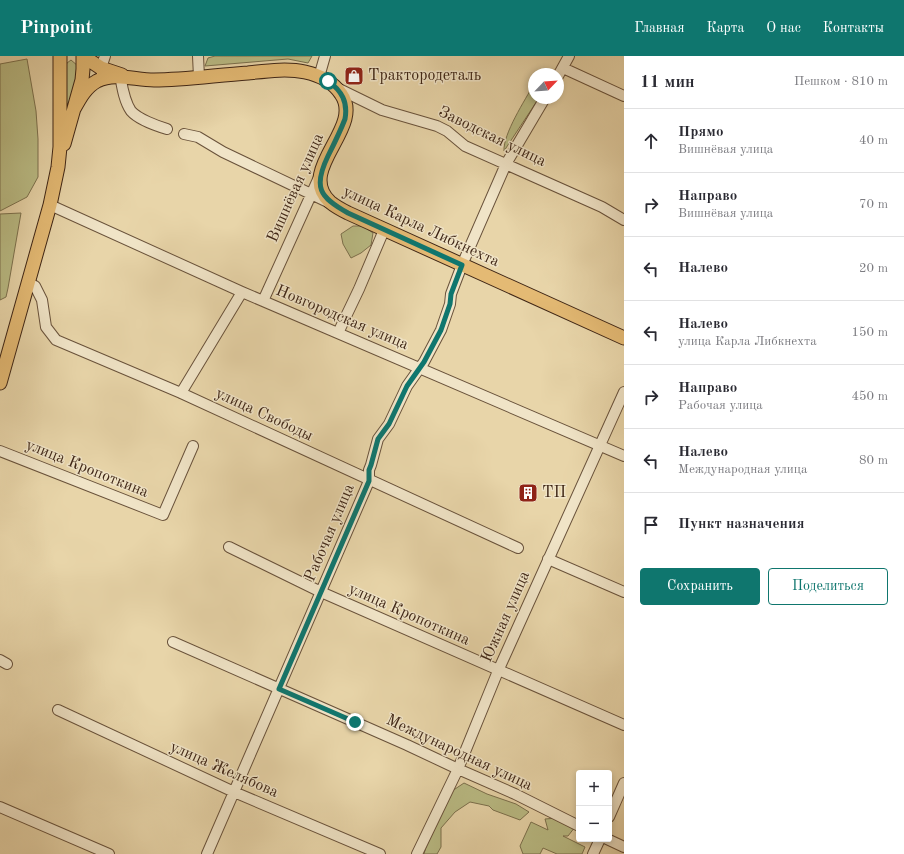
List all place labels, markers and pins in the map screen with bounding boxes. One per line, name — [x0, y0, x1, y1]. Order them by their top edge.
shop icon: Трактородеталь — [343, 65, 365, 87]
place label: Трактородеталь — [368, 68, 481, 84]
building icon: ТП — [517, 482, 539, 504]
place label: ТП — [542, 485, 566, 501]

